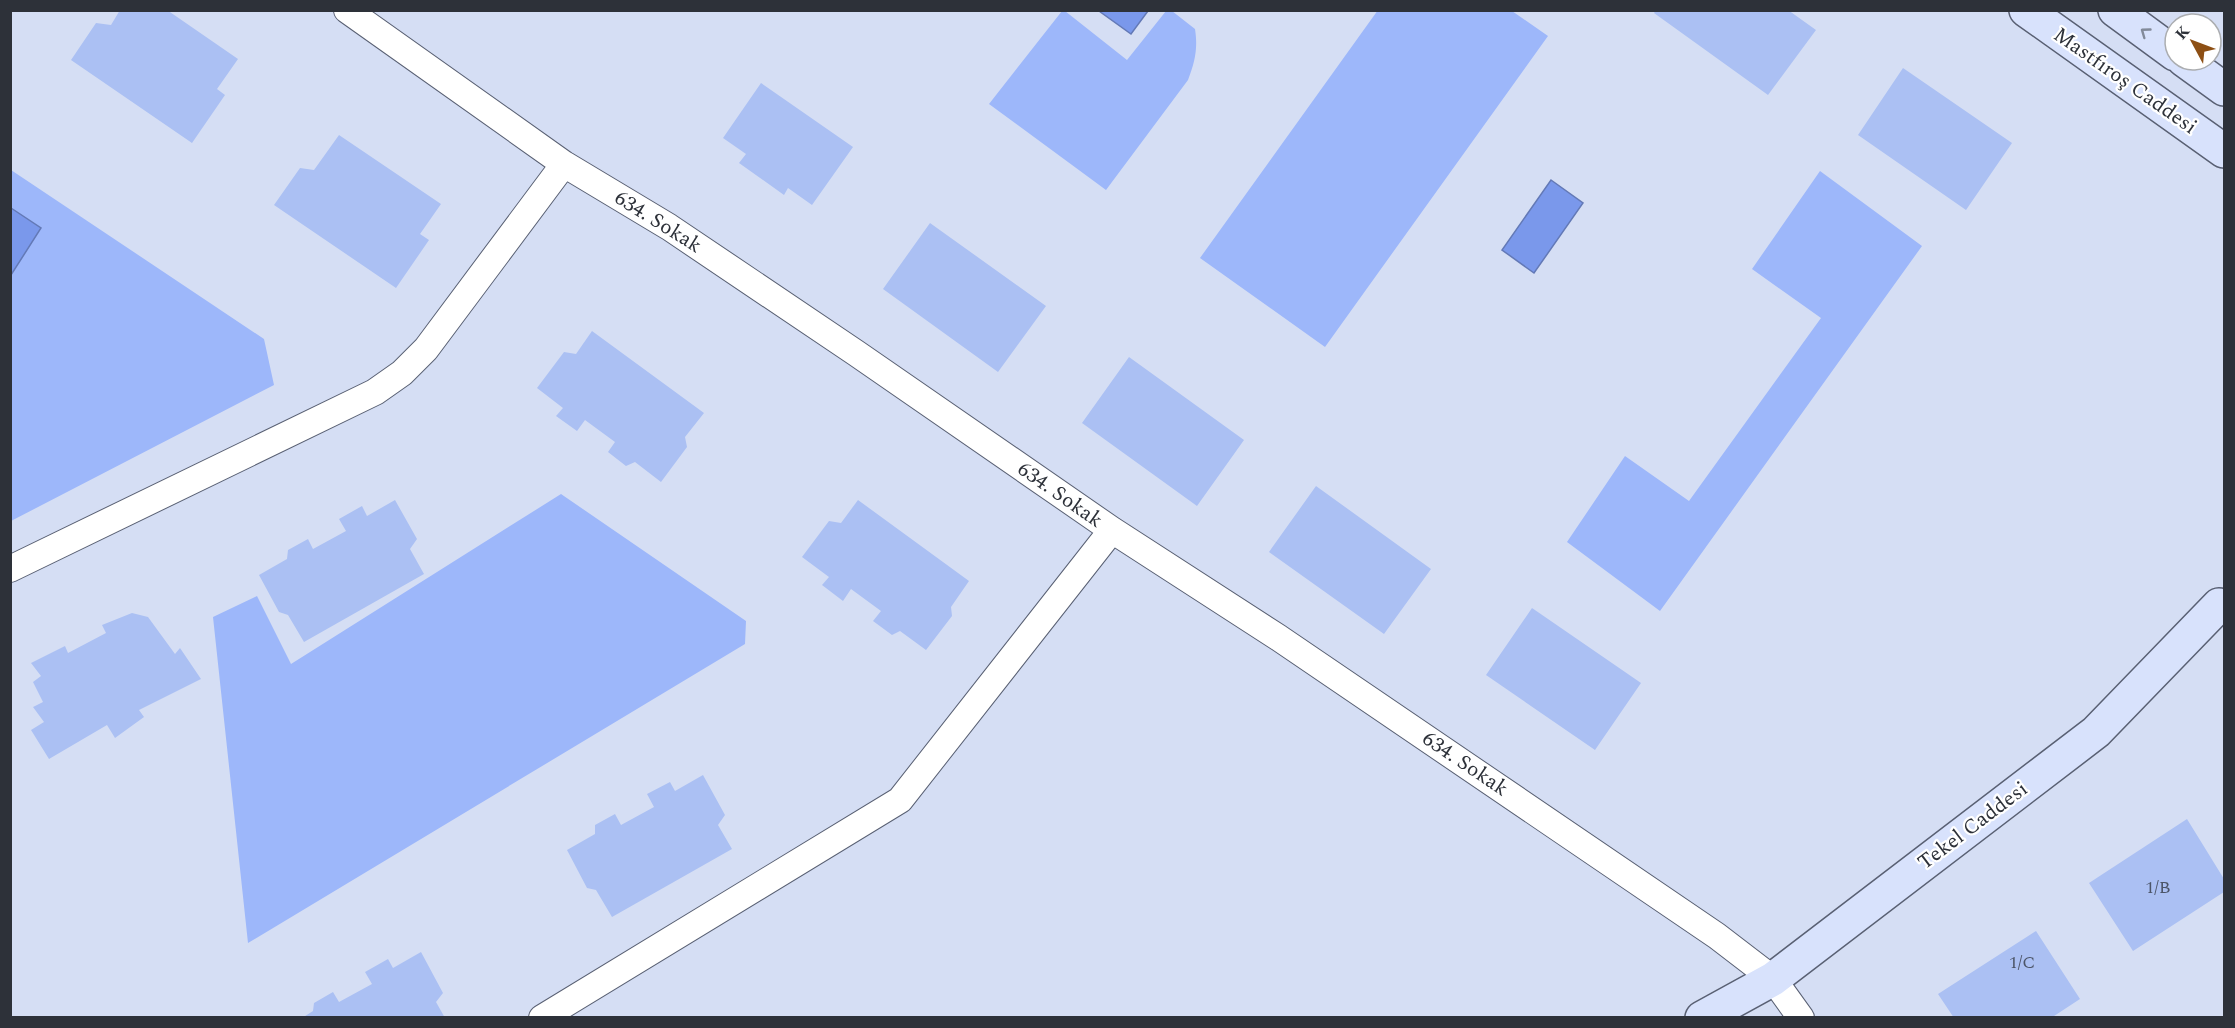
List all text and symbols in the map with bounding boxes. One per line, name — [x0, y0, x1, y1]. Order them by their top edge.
north arrow — [2163, 12, 2223, 72]
street label: Mastfıroş Caddesi — [2046, 19, 2204, 143]
text: K — [2169, 20, 2196, 45]
one-way arrow — [2140, 28, 2151, 39]
street label: 634. Sokak — [608, 182, 708, 262]
street label: 634. Sokak — [1011, 454, 1110, 536]
street label: 634. Sokak — [1415, 723, 1515, 805]
street label: Tekel Caddesi — [1911, 774, 2035, 878]
house number: 1/B — [2145, 874, 2171, 901]
house number: 1/C — [2009, 949, 2035, 976]

